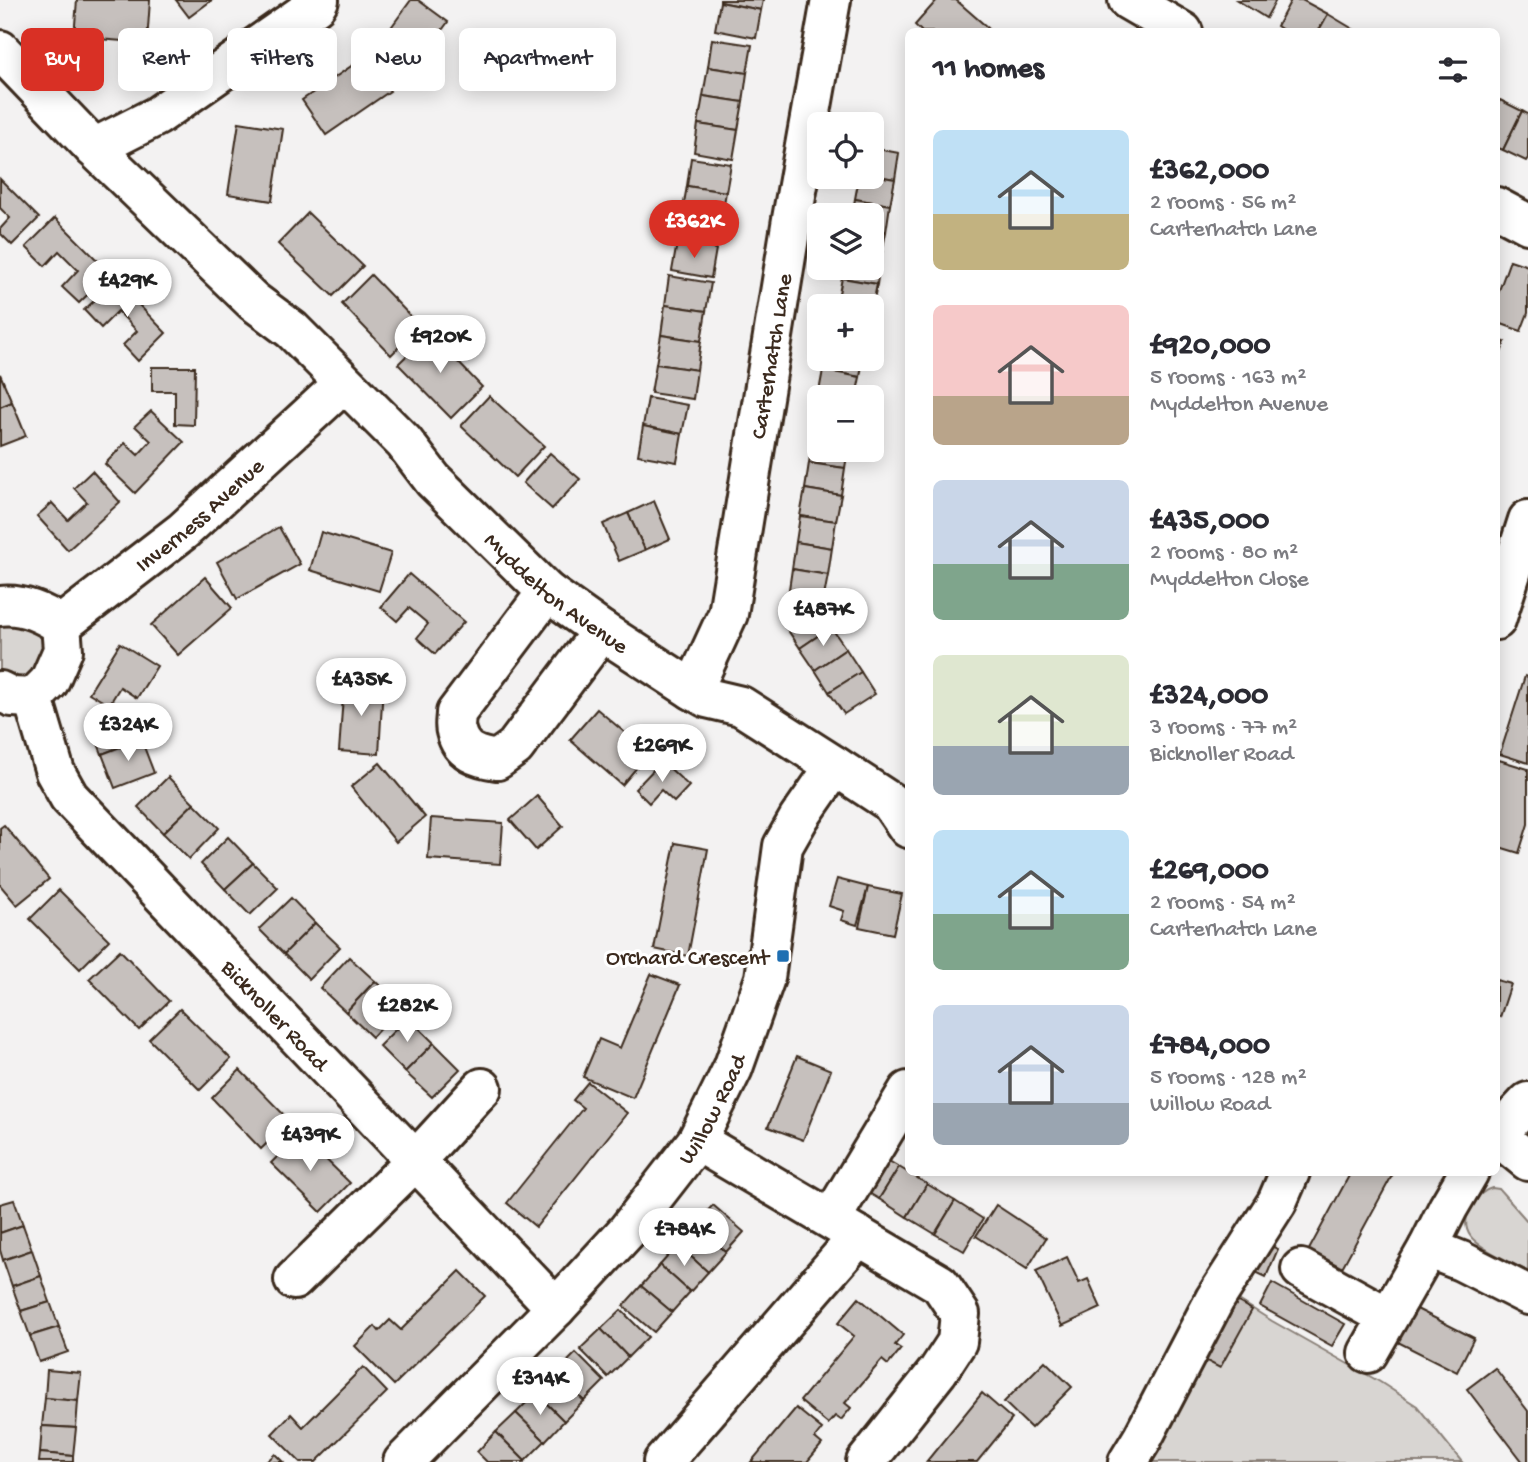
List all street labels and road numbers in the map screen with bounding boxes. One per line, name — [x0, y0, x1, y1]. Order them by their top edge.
street label: Carterhatch Lane — [747, 271, 800, 441]
street label: Inverness Avenue — [131, 453, 272, 580]
street label: Myddelton Avenue — [477, 528, 633, 662]
street label: Bicknoller Road — [214, 955, 334, 1079]
street label: Willow Road — [674, 1050, 754, 1171]

